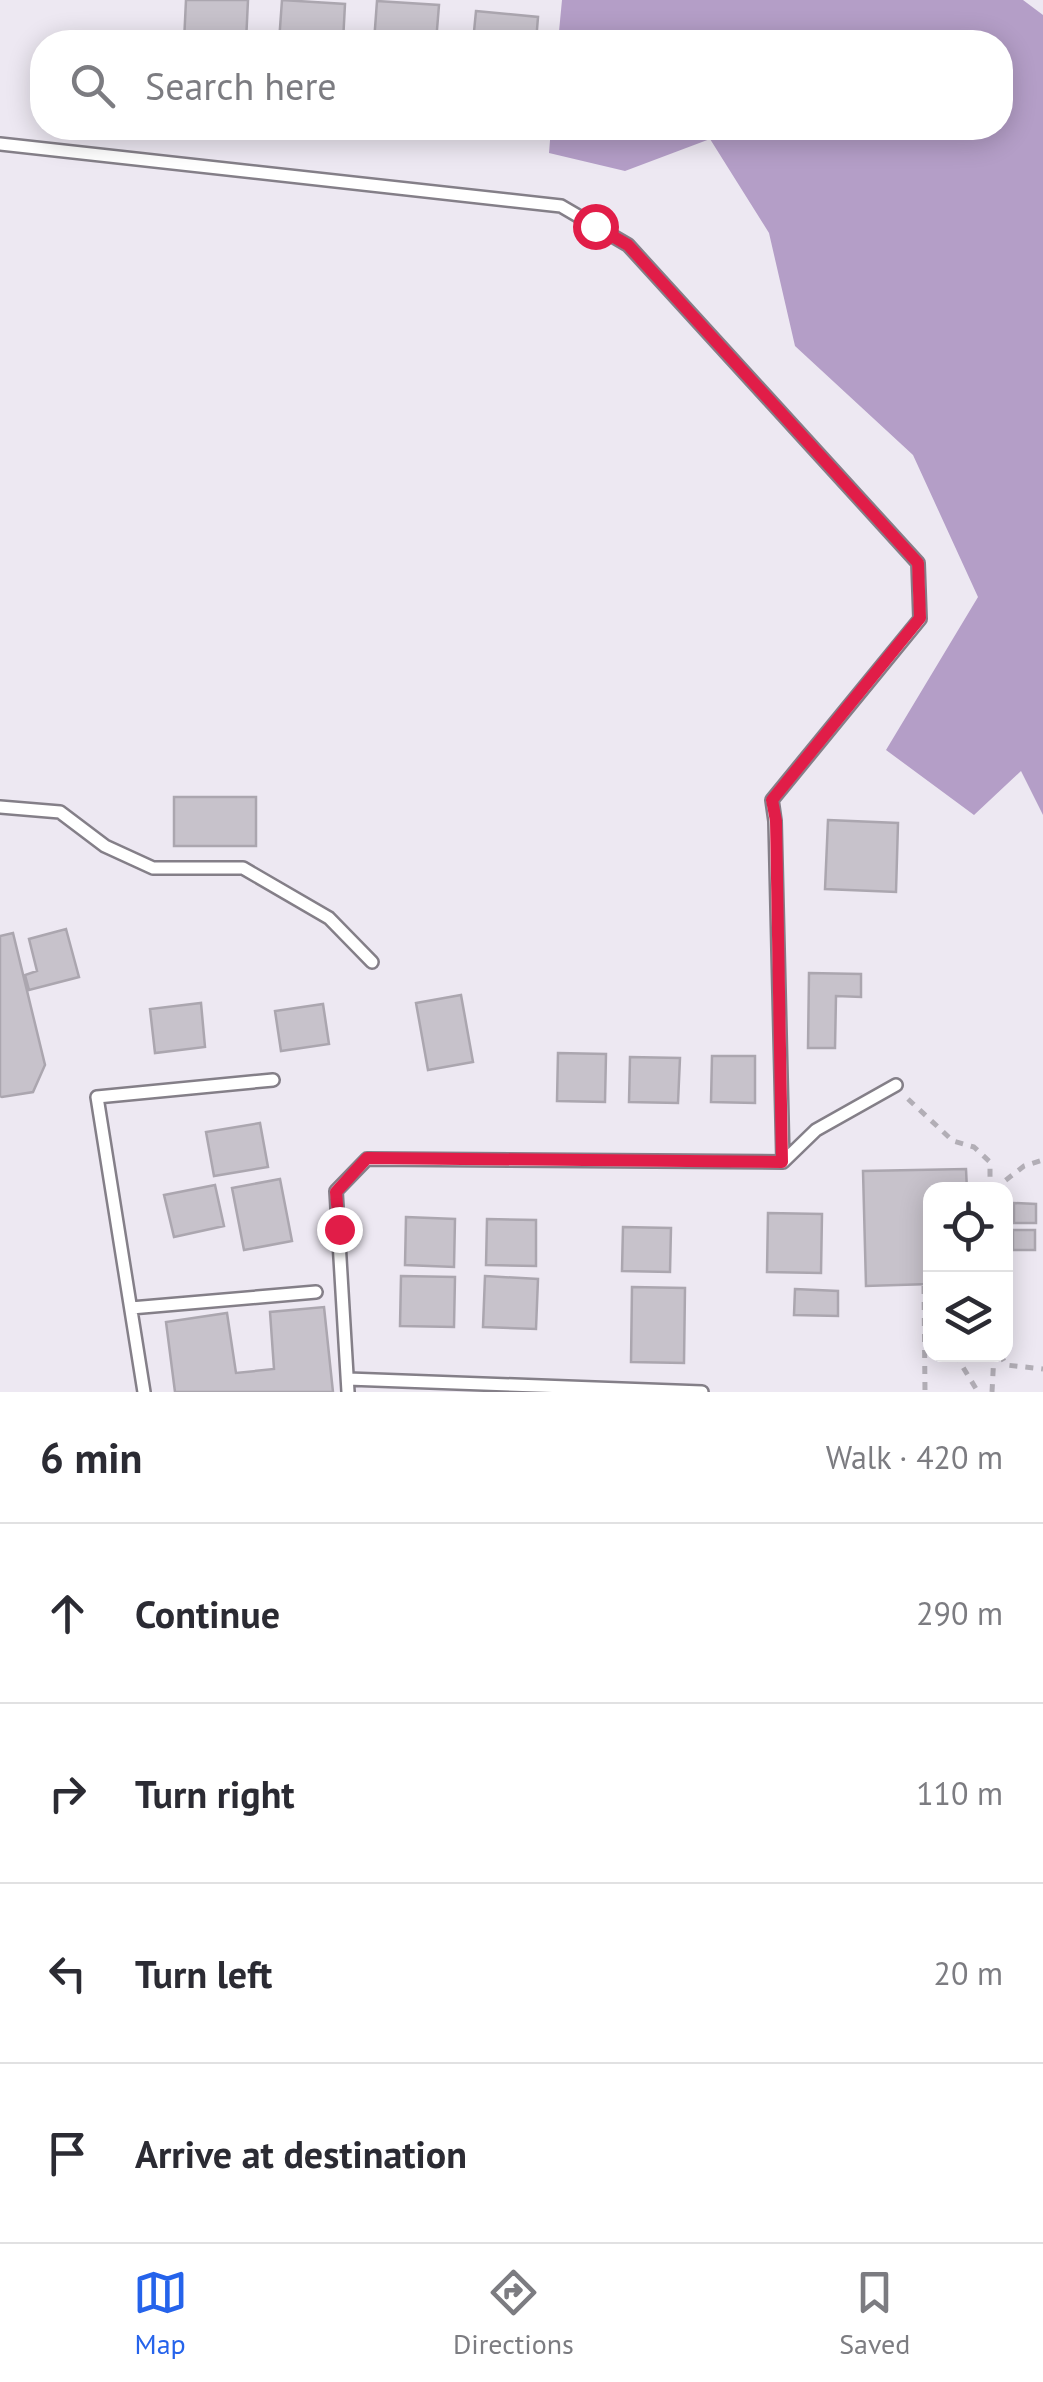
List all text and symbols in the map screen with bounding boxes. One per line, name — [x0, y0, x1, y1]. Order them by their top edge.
search box — [30, 30, 1013, 140]
icon: search — [65, 58, 120, 113]
text: Search here — [145, 61, 337, 110]
route start — [573, 204, 619, 250]
map controls — [923, 1182, 1013, 1362]
button: locate — [923, 1182, 1013, 1272]
route end — [317, 1207, 363, 1253]
button: layers — [923, 1272, 1013, 1362]
text: 6 min — [40, 1430, 142, 1485]
text: Walk · 420 m — [826, 1436, 1003, 1478]
icon: ahead — [40, 1586, 95, 1641]
text: Continue — [135, 1589, 280, 1638]
text: 290 m — [916, 1592, 1003, 1634]
icon: right — [40, 1766, 95, 1821]
text: Turn right — [135, 1769, 295, 1818]
text: 110 m — [916, 1772, 1003, 1814]
icon: left — [40, 1946, 95, 2001]
text: Turn left — [135, 1949, 272, 1998]
text: 20 m — [934, 1952, 1003, 1994]
icon: arrive — [40, 2126, 95, 2181]
text: Arrive at destination — [135, 2129, 467, 2178]
tab: Map — [133, 2265, 188, 2362]
tab: Directions — [453, 2265, 574, 2362]
tab: Saved — [839, 2265, 910, 2362]

